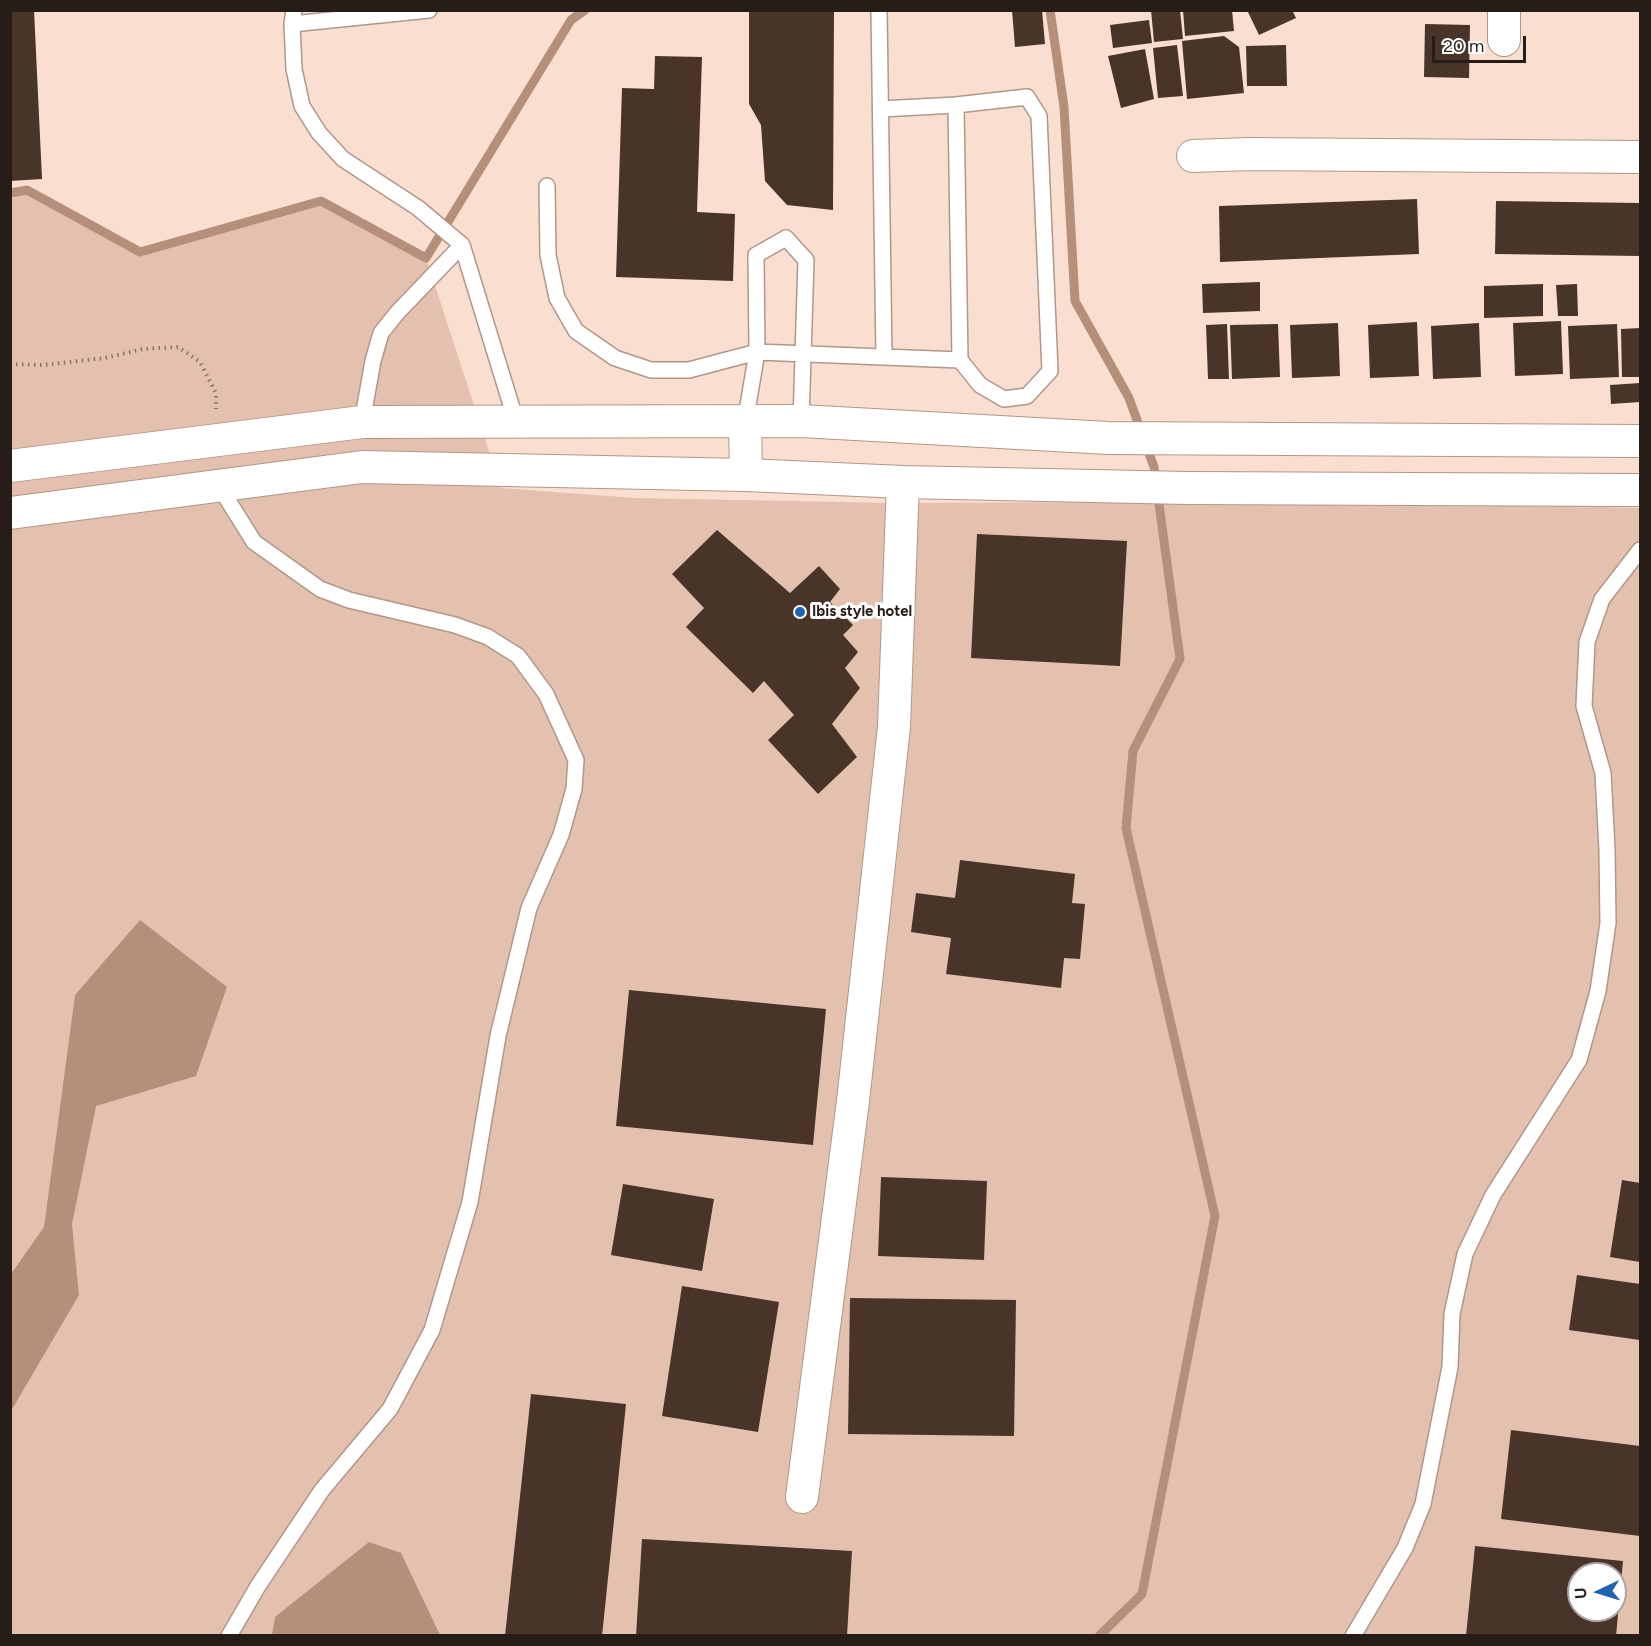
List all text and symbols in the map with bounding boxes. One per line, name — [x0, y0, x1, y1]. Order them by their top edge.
scale bar — [1435, 24, 1530, 62]
text: 20 m — [1443, 35, 1484, 57]
place label: Ibis style hotel — [812, 603, 912, 621]
marker: Ibis style hotel — [793, 605, 807, 619]
north arrow — [1567, 1562, 1627, 1622]
text: U — [1571, 1587, 1590, 1599]

